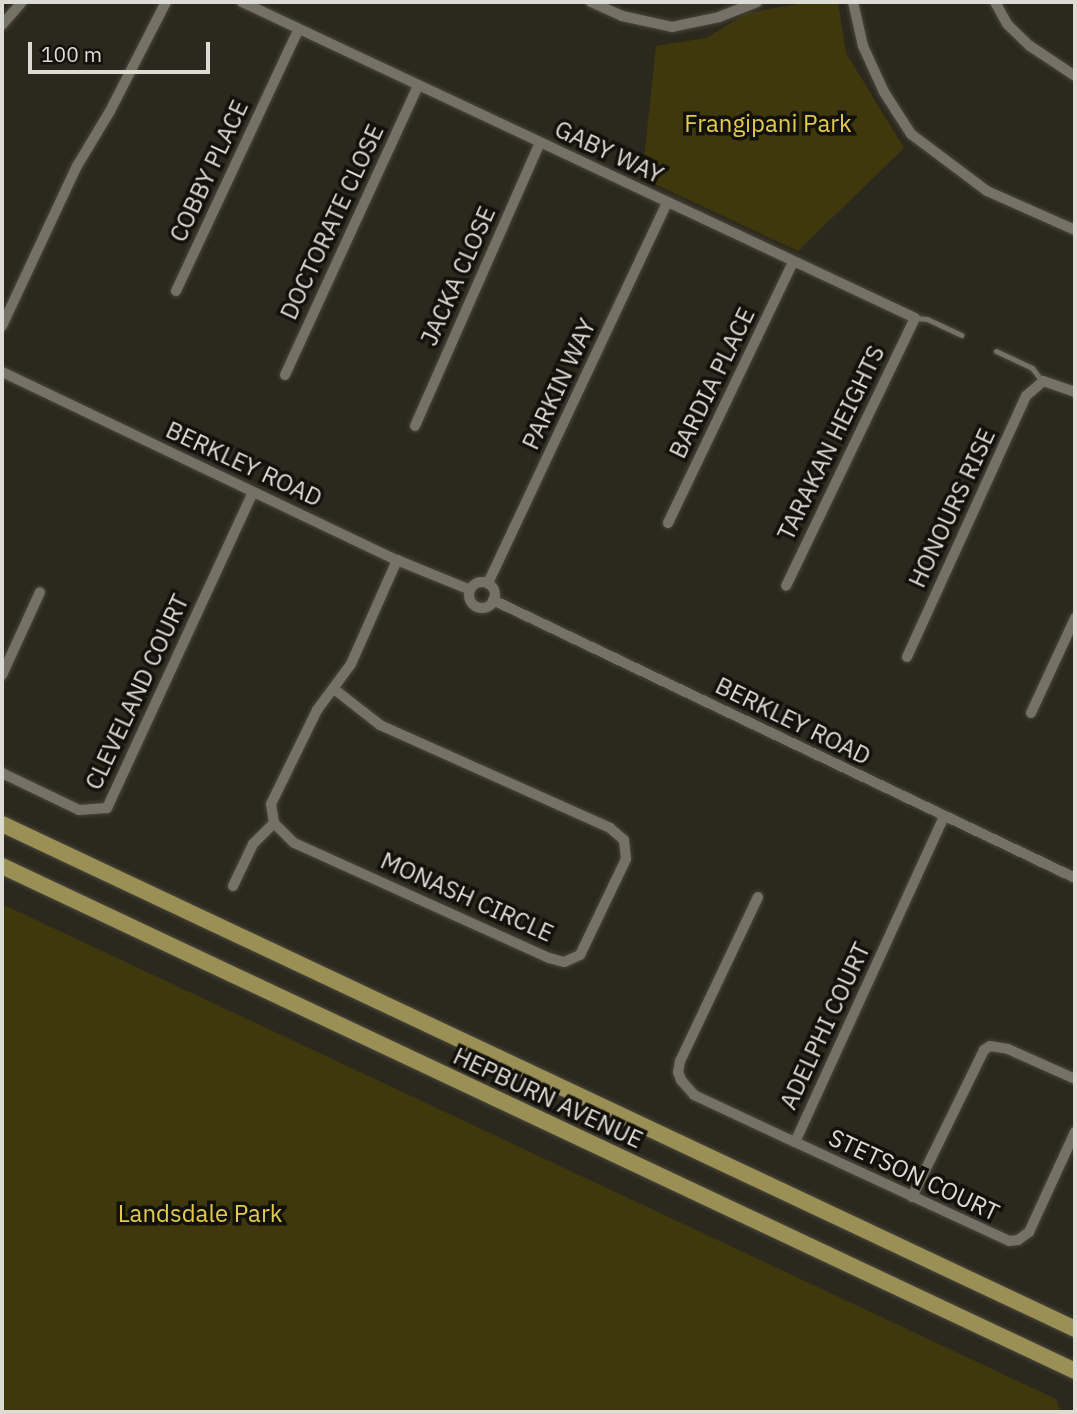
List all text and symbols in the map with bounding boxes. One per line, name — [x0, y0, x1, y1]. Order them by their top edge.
scale bar — [32, 28, 214, 72]
text: 100 m — [41, 40, 102, 68]
street label: COBBY PLACE — [164, 96, 254, 246]
park label: Frangipani Park — [684, 110, 852, 138]
street label: GABY WAY — [550, 114, 668, 190]
street label: DOCTORATE CLOSE — [274, 120, 390, 324]
street label: JACKA CLOSE — [414, 202, 502, 350]
street label: BARDIA PLACE — [663, 303, 761, 463]
street label: PARKIN WAY — [516, 314, 602, 454]
street label: TARAKAN HEIGHTS — [771, 341, 891, 545]
street label: BERKLEY ROAD — [161, 415, 327, 513]
street label: HONOURS RISE — [903, 424, 1001, 592]
street label: CLEVELAND COURT — [79, 590, 195, 794]
street label: BERKLEY ROAD — [711, 671, 875, 771]
street label: MONASH CIRCLE — [376, 846, 558, 948]
street label: ADELPHI COURT — [774, 938, 876, 1114]
street label: HEPBURN AVENUE — [449, 1041, 647, 1155]
street label: STETSON COURT — [824, 1123, 1004, 1227]
park label: Landsdale Park — [118, 1200, 282, 1228]

